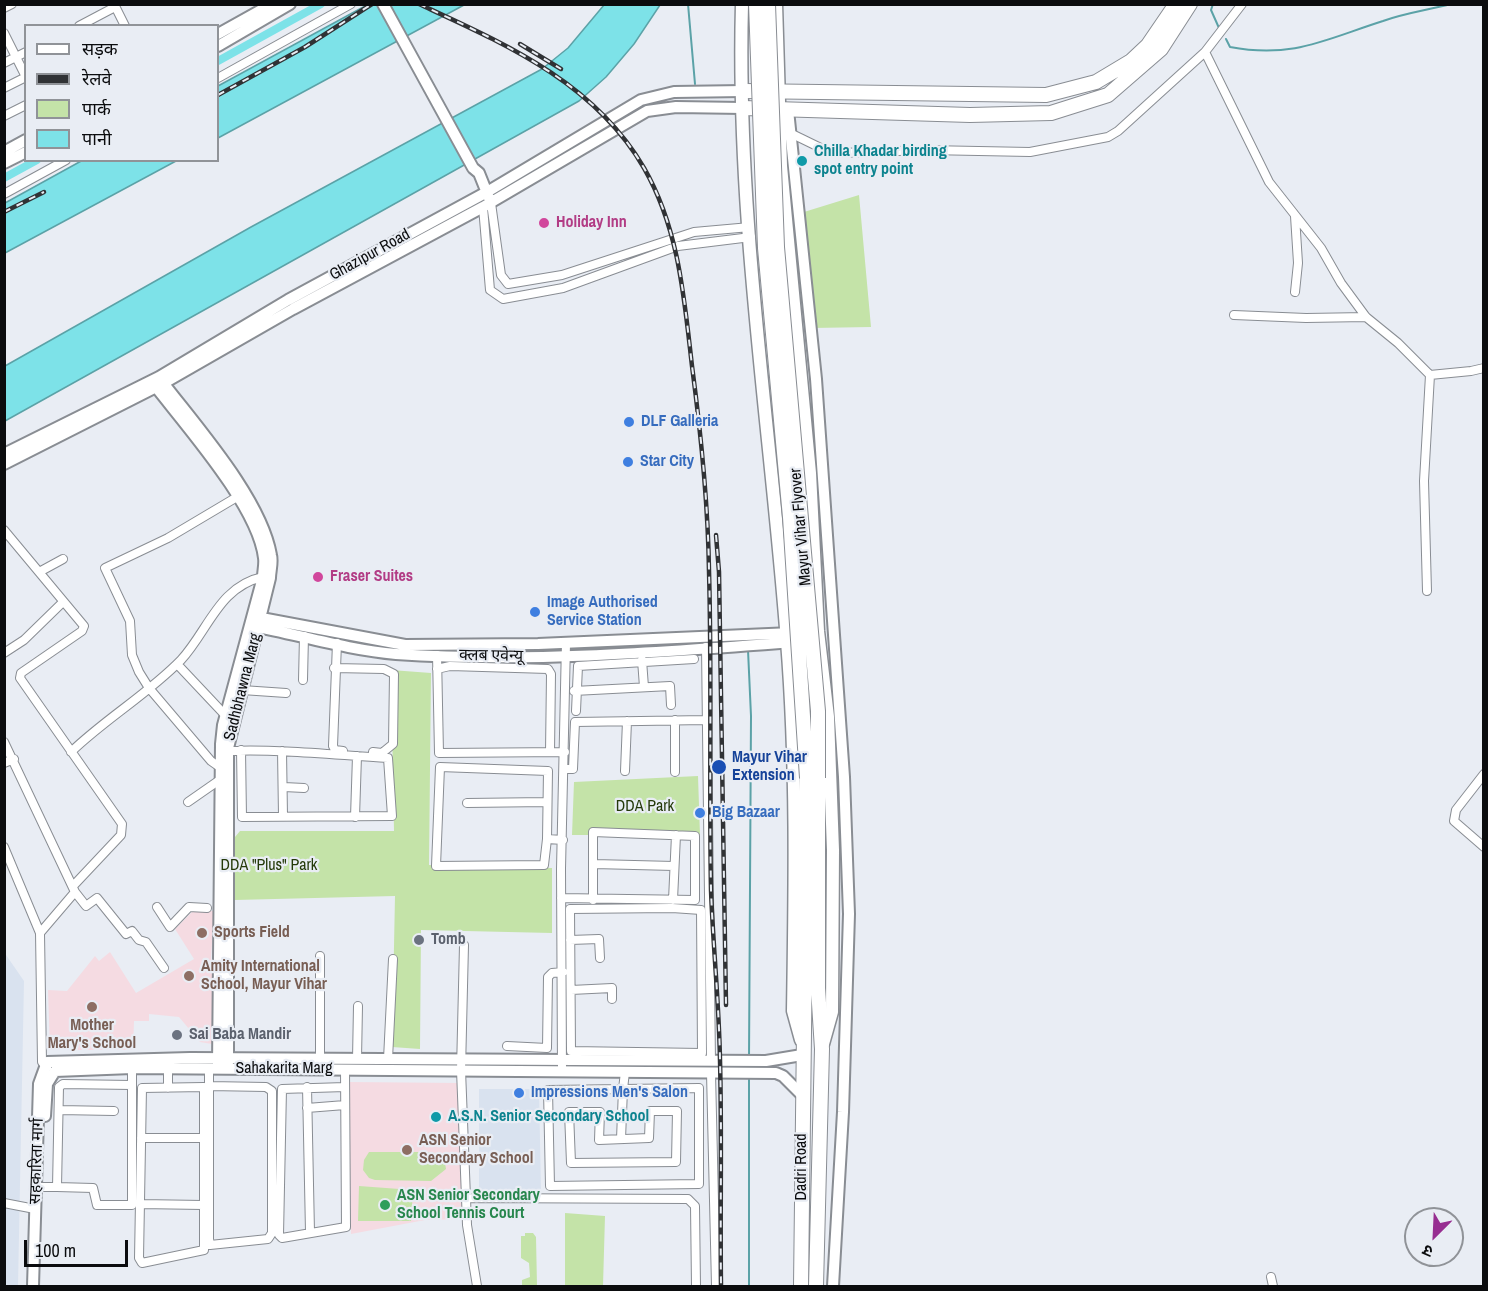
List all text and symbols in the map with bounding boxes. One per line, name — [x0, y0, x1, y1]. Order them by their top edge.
legend — [24, 24, 219, 162]
text: सड़क — [82, 36, 118, 61]
text: रेलवे — [82, 66, 112, 91]
text: पार्क — [82, 96, 111, 121]
text: पानी — [82, 126, 112, 151]
place label: Chilla Khadar birding spot entry point — [814, 142, 947, 180]
marker: Chilla Khadar birding spot entry point — [795, 154, 809, 168]
place label: Holiday Inn — [556, 213, 627, 233]
marker: Holiday Inn — [537, 216, 551, 230]
street label: Ghazipur Road — [326, 225, 414, 285]
place label: DLF Galleria — [641, 412, 718, 432]
marker: DLF Galleria — [622, 415, 636, 429]
place label: Star City — [640, 452, 694, 472]
marker: Star City — [621, 455, 635, 469]
street label: Mayur Vihar Flyover — [786, 467, 816, 587]
place label: Fraser Suites — [330, 567, 413, 587]
marker: Fraser Suites — [311, 570, 325, 584]
place label: Image Authorised Service Station — [547, 593, 658, 631]
marker: Image Authorised Service Station — [528, 605, 542, 619]
street label: Sadhbhawna Marg — [220, 631, 266, 743]
street label: क्लब एवेन्यू — [459, 646, 523, 666]
place label: Mayur Vihar Extension — [732, 748, 807, 786]
marker: Mayur Vihar Extension — [710, 758, 728, 776]
park label: DDA Park — [616, 797, 674, 817]
place label: Big Bazaar — [712, 803, 780, 823]
marker: Big Bazaar — [693, 806, 707, 820]
park label: DDA "Plus" Park — [221, 856, 317, 876]
place label: Sports Field — [214, 923, 290, 943]
marker: Sports Field — [195, 926, 209, 940]
place label: Tomb — [431, 930, 466, 950]
marker: Tomb — [412, 933, 426, 947]
place label: Amity International School, Mayur Vihar — [201, 957, 327, 995]
marker: Amity International School, Mayur Vihar — [182, 969, 196, 983]
marker: Mother Mary's School — [85, 1000, 99, 1014]
place label: Mother Mary's School — [48, 1016, 136, 1054]
place label: Sai Baba Mandir — [189, 1025, 291, 1045]
marker: Sai Baba Mandir — [170, 1028, 184, 1042]
street label: Sahakarita Marg — [236, 1059, 332, 1079]
place label: Impressions Men's Salon — [531, 1083, 688, 1103]
marker: Impressions Men's Salon — [512, 1086, 526, 1100]
place label: A.S.N. Senior Secondary School — [448, 1107, 649, 1127]
marker: A.S.N. Senior Secondary School — [429, 1110, 443, 1124]
street label: सहकारिता मार्ग — [26, 1118, 48, 1204]
place label: ASN Senior Secondary School — [419, 1131, 533, 1169]
street label: Dadri Road — [792, 1133, 812, 1201]
marker: ASN Senior Secondary School — [400, 1143, 414, 1157]
place label: ASN Senior Secondary School Tennis Court — [397, 1186, 540, 1224]
marker: ASN Senior Secondary School Tennis Court — [378, 1198, 392, 1212]
north arrow — [1404, 1207, 1464, 1267]
scale bar — [27, 1228, 130, 1266]
text: 100 m — [35, 1238, 76, 1263]
text: उ — [1419, 1240, 1436, 1264]

